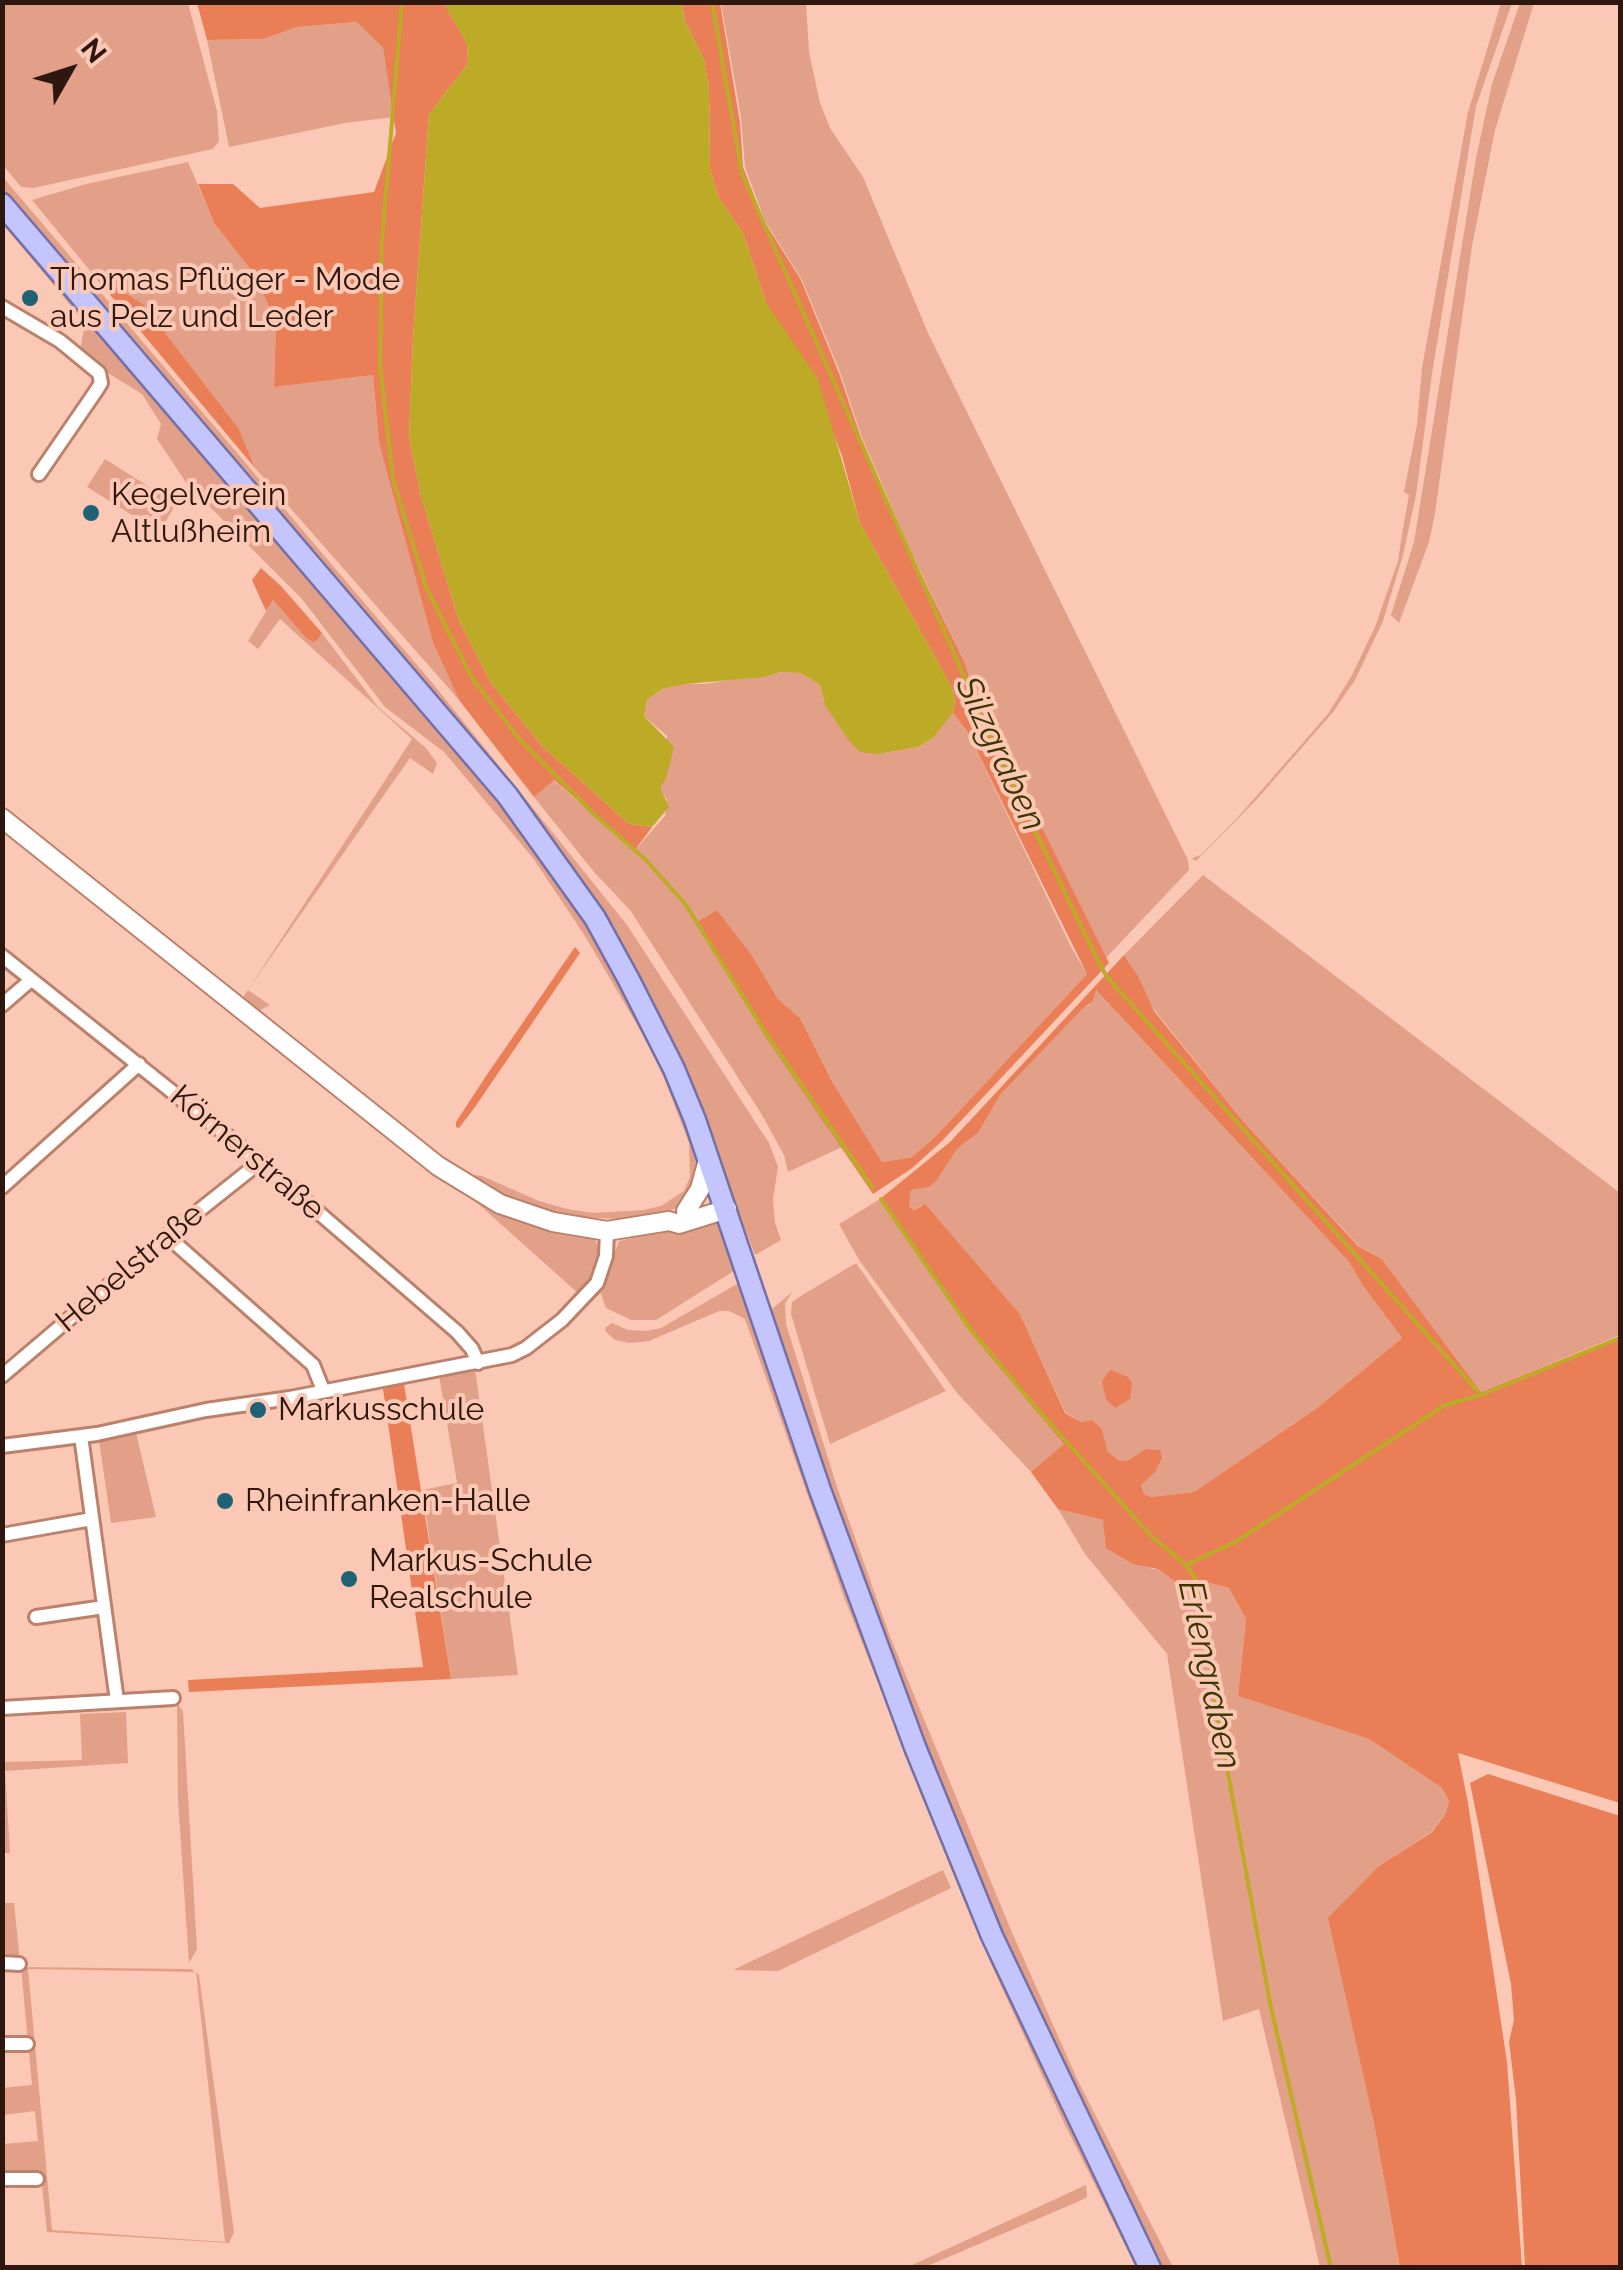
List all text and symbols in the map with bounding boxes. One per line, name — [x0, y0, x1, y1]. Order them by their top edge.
north arrow — [20, 20, 120, 120]
text: N — [74, 32, 113, 69]
place label: Thomas Pflüger - Mode aus Pelz und Leder — [50, 261, 400, 336]
marker: Thomas Pflüger - Mode aus Pelz und Leder — [19, 287, 41, 309]
place label: Kegelverein Altlußheim — [111, 476, 286, 551]
marker: Kegelverein Altlußheim — [80, 502, 102, 524]
water label: Silzgraben — [946, 670, 1054, 838]
street label: Körnerstraße — [162, 1077, 332, 1229]
street label: Hebelstraße — [48, 1195, 212, 1341]
place label: Markusschule — [278, 1391, 484, 1429]
marker: Markusschule — [247, 1399, 269, 1421]
place label: Rheinfranken-Halle — [245, 1482, 531, 1520]
marker: Rheinfranken-Halle — [214, 1490, 236, 1512]
place label: Markus-Schule Realschule — [369, 1542, 593, 1617]
marker: Markus-Schule Realschule — [338, 1568, 360, 1590]
water label: Erlengraben — [1169, 1577, 1249, 1773]

